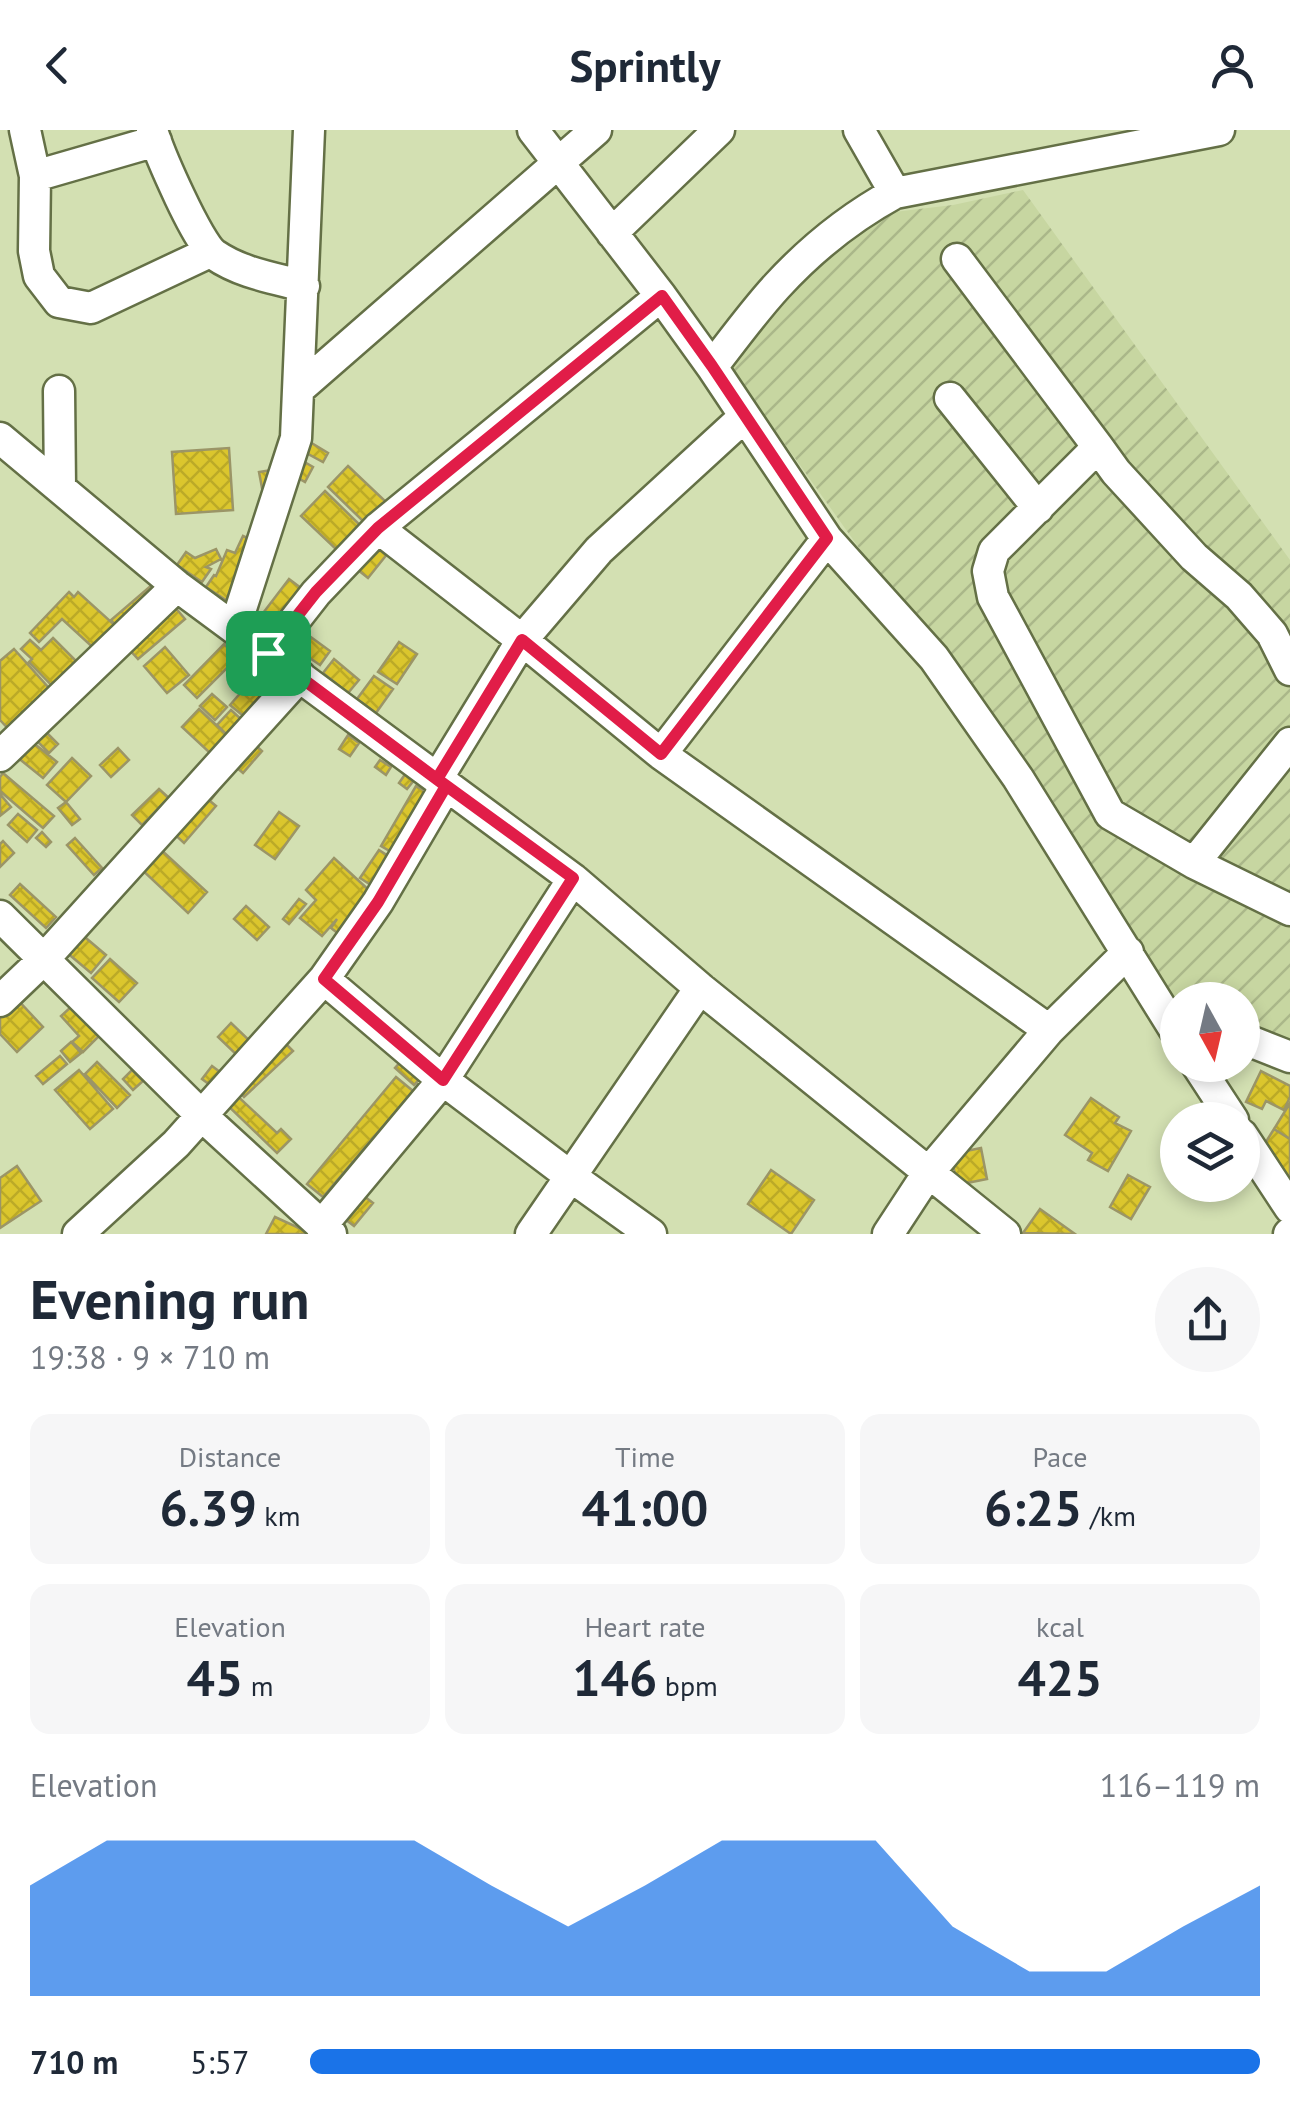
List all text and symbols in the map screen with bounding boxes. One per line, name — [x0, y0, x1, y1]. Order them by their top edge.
text: Sprintly — [569, 36, 721, 94]
icon: back — [30, 38, 85, 93]
icon: person — [1205, 38, 1260, 93]
pin — [226, 611, 311, 696]
icon: arrive — [241, 626, 296, 681]
north arrow — [1160, 982, 1260, 1082]
map controls — [1160, 982, 1260, 1202]
button: layers — [1160, 1102, 1260, 1202]
text: Evening run — [30, 1263, 310, 1334]
button: share — [1155, 1267, 1260, 1372]
text: 19:38 · 9 × 710 m — [30, 1336, 270, 1378]
text: Distance — [179, 1438, 281, 1475]
text: Time — [615, 1438, 675, 1475]
text: Pace — [1033, 1438, 1087, 1475]
text: 6.39 — [160, 1475, 257, 1540]
text: 41:00 — [582, 1475, 708, 1540]
text: 6:25 — [984, 1475, 1082, 1540]
text: km — [257, 1497, 300, 1534]
text: /km — [1082, 1497, 1136, 1534]
text: Elevation — [174, 1608, 286, 1645]
text: Heart rate — [584, 1608, 706, 1645]
text: kcal — [1036, 1608, 1084, 1645]
text: 45 — [187, 1645, 243, 1710]
text: 146 — [572, 1645, 657, 1710]
text: 425 — [1017, 1645, 1103, 1710]
text: m — [243, 1667, 273, 1704]
text: bpm — [657, 1667, 718, 1704]
text: Elevation — [30, 1764, 157, 1806]
text: 116–119 m — [1100, 1764, 1260, 1806]
text: 710 m — [30, 2041, 118, 2083]
text: 5:57 — [190, 2041, 249, 2083]

